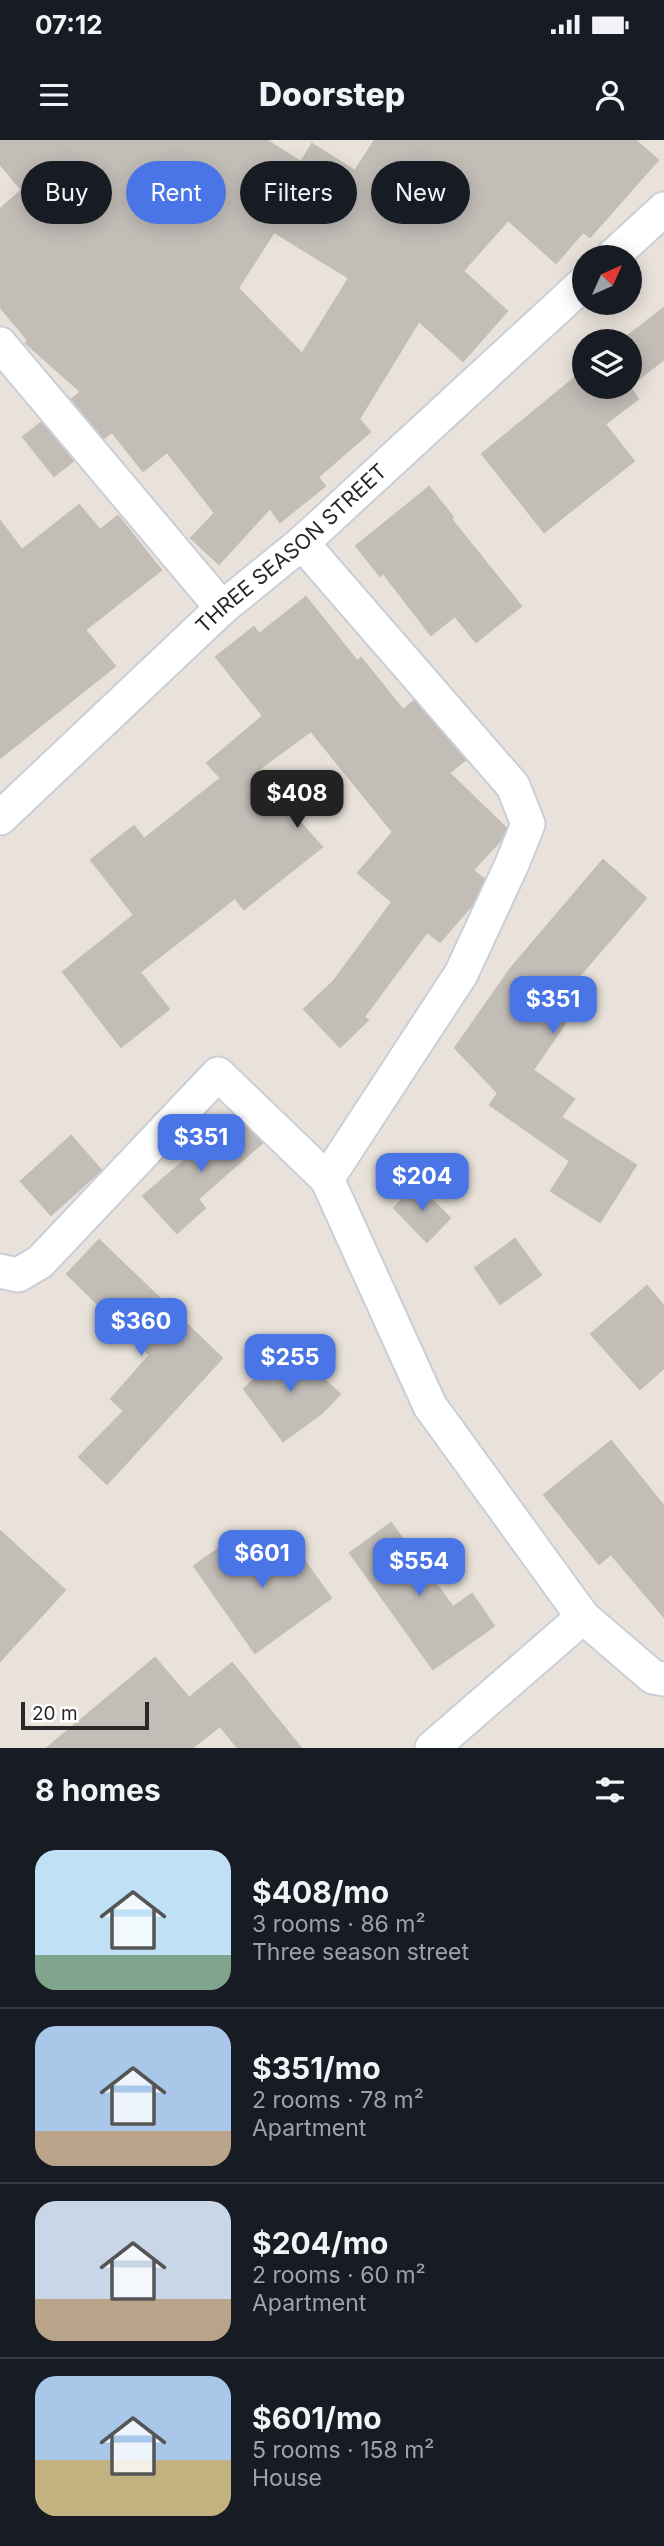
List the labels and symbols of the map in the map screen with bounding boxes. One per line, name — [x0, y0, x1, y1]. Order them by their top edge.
north arrow — [572, 245, 642, 315]
street label: THREE SEASON STREET — [190, 458, 392, 638]
pin: $408 — [256, 770, 338, 830]
pin: $351 — [512, 976, 594, 1036]
pin: $351 — [160, 1114, 242, 1174]
pin: $204 — [381, 1154, 463, 1213]
pin: $360 — [100, 1298, 182, 1358]
pin: $255 — [249, 1334, 331, 1394]
pin: $601 — [221, 1530, 303, 1590]
pin: $554 — [378, 1538, 460, 1598]
scale bar — [21, 1699, 149, 1731]

